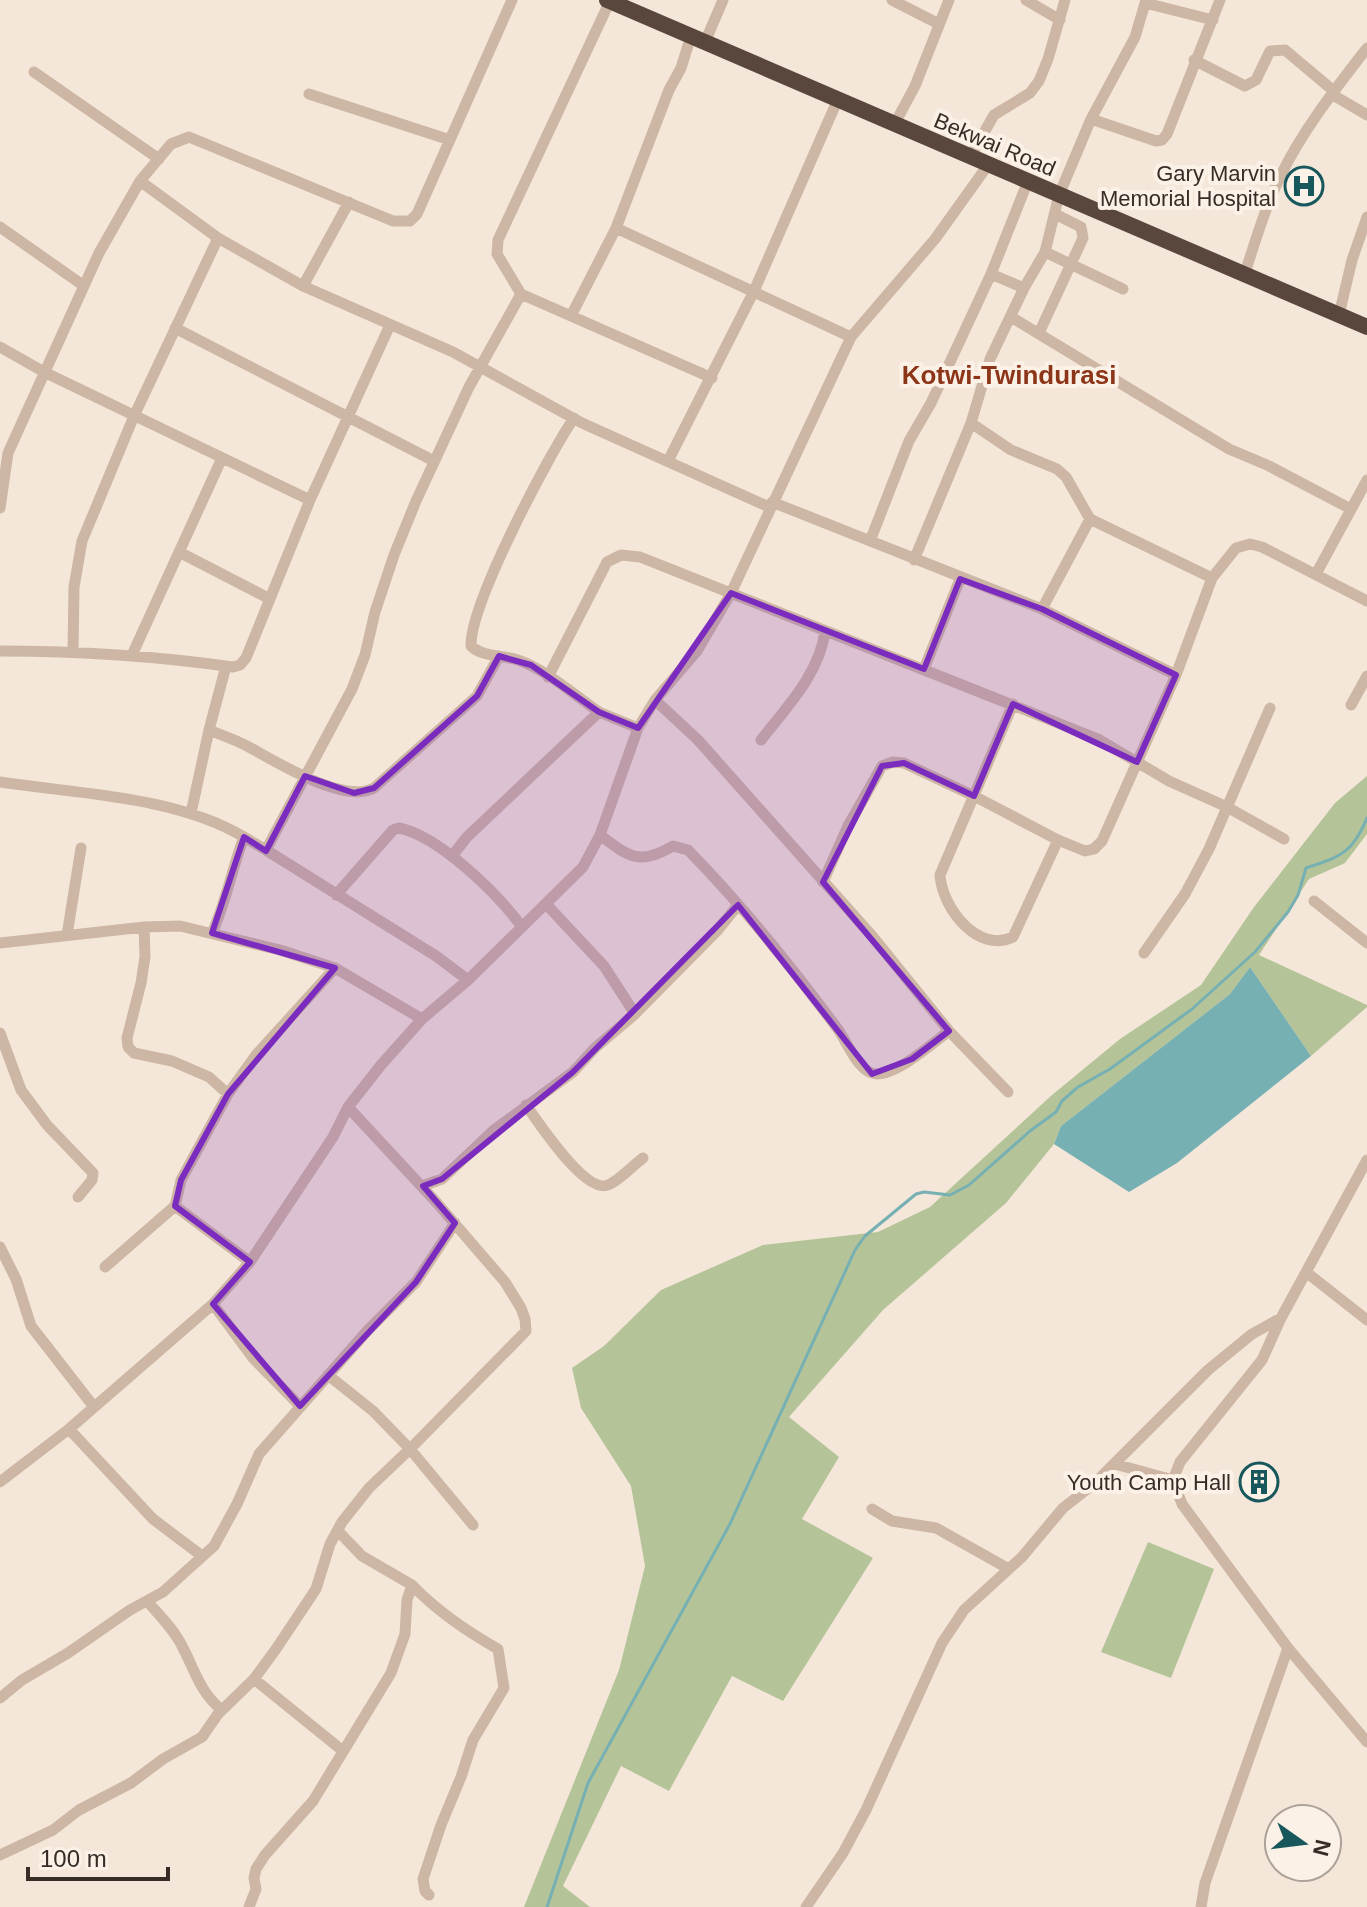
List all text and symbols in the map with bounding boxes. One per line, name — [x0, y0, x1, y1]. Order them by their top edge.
street label: Bekwai Road — [930, 108, 1059, 181]
place label: Gary Marvin Memorial Hospital — [1100, 161, 1276, 211]
hospital icon: Gary Marvin Memorial Hospital — [1283, 165, 1325, 207]
district label: Kotwi-Twindurasi — [902, 360, 1116, 390]
building icon: Youth Camp Hall — [1238, 1461, 1280, 1503]
place label: Youth Camp Hall — [1067, 1470, 1231, 1495]
north arrow — [1263, 1803, 1343, 1883]
scale bar — [28, 1831, 168, 1881]
text: N — [1308, 1837, 1336, 1858]
text: 100 m — [40, 1845, 107, 1872]

